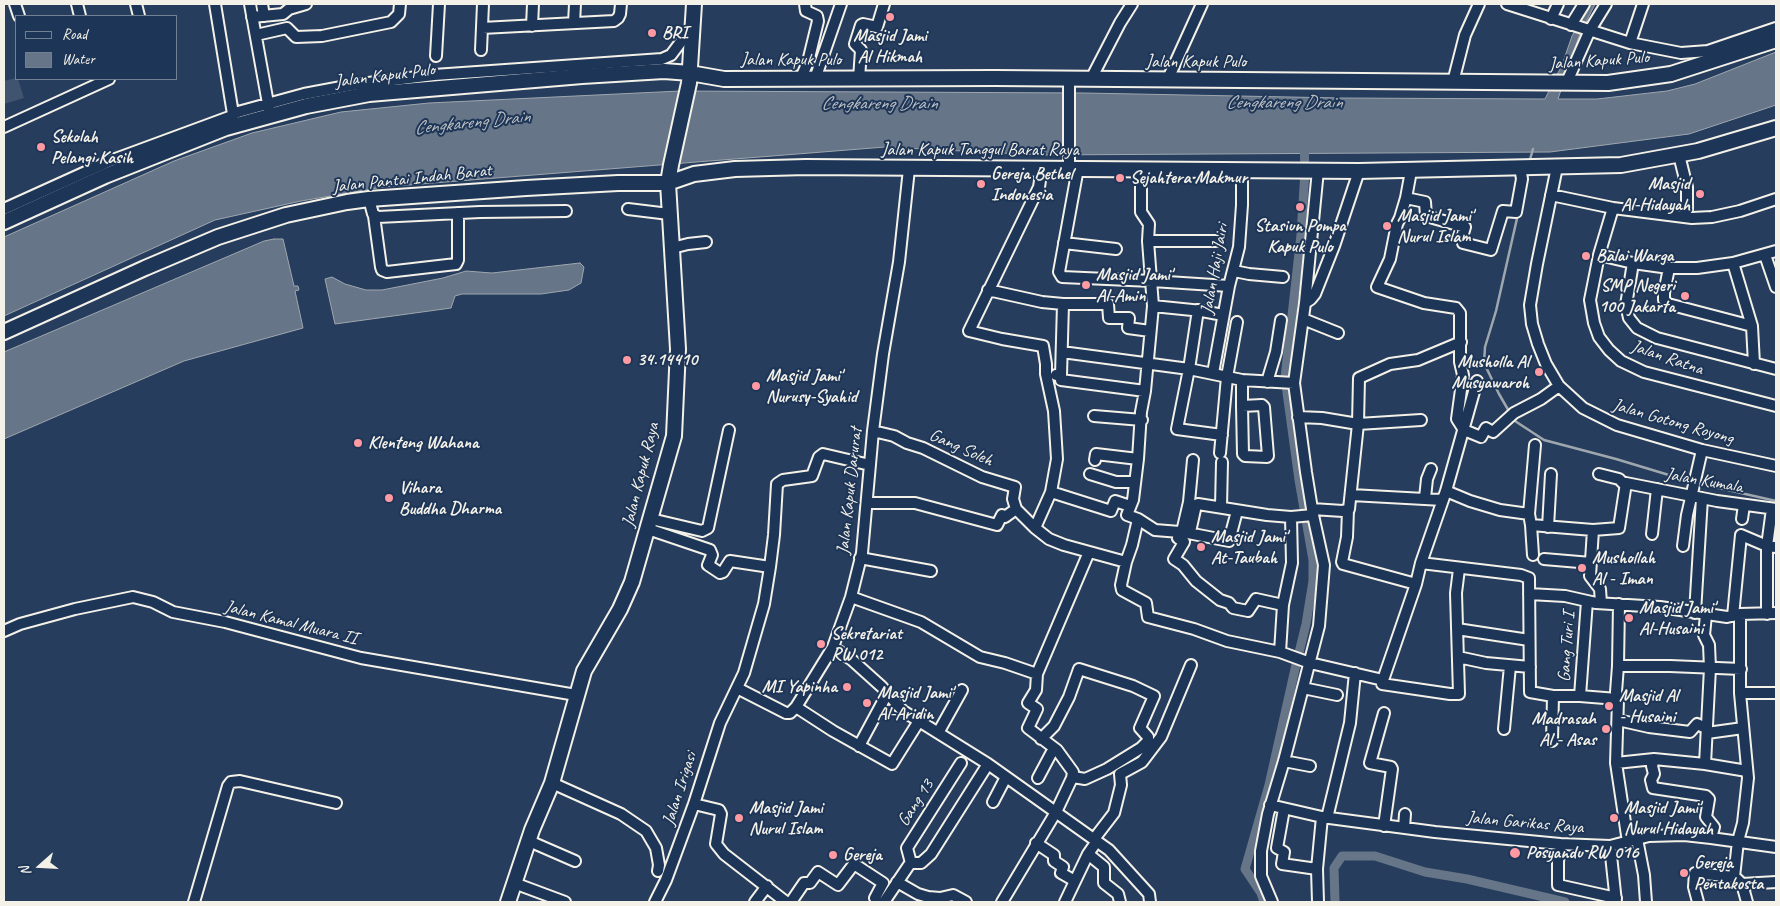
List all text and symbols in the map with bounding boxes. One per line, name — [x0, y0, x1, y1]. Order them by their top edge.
marker: Masjid Jami Al Hikmah — [884, 11, 896, 23]
legend — [15, 15, 178, 80]
place label: BRI — [662, 22, 688, 44]
text: Road — [62, 25, 87, 44]
place label: Masjid Jami Al Hikmah — [853, 25, 927, 68]
marker: BRI — [646, 27, 658, 39]
street label: Jalan Kapuk Pulo — [1548, 47, 1650, 75]
street label: Jalan Kapuk Pulo — [741, 49, 841, 71]
text: Water — [62, 50, 95, 69]
street label: Jalan Kapuk Pulo — [1146, 51, 1246, 73]
street label: Jalan Kapuk Pulo — [334, 59, 436, 93]
water label: Cengkareng Drain — [1226, 92, 1342, 114]
water label: Cengkareng Drain — [821, 93, 937, 115]
water label: Cengkareng Drain — [413, 106, 531, 140]
place label: Sekolah Pelangi Kasih — [51, 126, 133, 168]
street label: Jalan Kapuk Tanggul Barat Raya — [881, 139, 1079, 161]
marker: Sekolah Pelangi Kasih — [35, 141, 47, 153]
street label: Jalan Pantai Indah Barat — [331, 160, 493, 198]
place label: Gereja Bethel Indonesia — [991, 163, 1073, 205]
place label: Sejahtera Makmur — [1130, 167, 1247, 189]
marker: Sejahtera Makmur — [1114, 172, 1126, 184]
place label: Masjid Al-Hidayah — [1621, 173, 1690, 215]
marker: Gereja Bethel Indonesia — [975, 178, 987, 190]
marker: Masjid Al-Hidayah — [1694, 188, 1706, 200]
marker: Stasiun Pompa Kapuk Pulo — [1294, 201, 1306, 213]
place label: Masjid Jami' Nurul Islam — [1397, 205, 1473, 248]
place label: Stasiun Pompa Kapuk Pulo — [1254, 215, 1346, 258]
marker: Masjid Jami' Nurul Islam — [1381, 220, 1393, 232]
street label: Jalan Haji Jairi — [1196, 222, 1234, 316]
place label: Balai Warga — [1596, 245, 1673, 267]
marker: Balai Warga — [1580, 250, 1592, 262]
place label: Masjid Jami' Al-Amin — [1096, 264, 1172, 306]
place label: SMP Negeri 100 Jakarta — [1599, 275, 1675, 318]
marker: Masjid Jami' Al-Amin — [1080, 279, 1092, 291]
marker: SMP Negeri 100 Jakarta — [1679, 290, 1691, 302]
street label: Jalan Ratna — [1628, 336, 1706, 380]
place label: 34.14410 — [637, 349, 697, 371]
place label: Musholla Al Musyawaroh — [1451, 351, 1529, 394]
marker: 34.14410 — [621, 354, 633, 366]
place label: Masjid Jami' Nurusy-Syahid — [766, 365, 857, 408]
marker: Musholla Al Musyawaroh — [1533, 366, 1545, 378]
marker: Masjid Jami' Nurusy-Syahid — [750, 380, 762, 392]
street label: Jalan Gotong Royong — [1610, 394, 1736, 450]
street label: Jalan Kapuk Raya — [618, 421, 664, 529]
street label: Gang Soleh — [926, 424, 996, 472]
street label: Jalan Kapuk Darurat — [833, 426, 867, 556]
place label: Klenteng Wahana — [368, 432, 479, 454]
marker: Klenteng Wahana — [352, 437, 364, 449]
street label: Jalan Kumala — [1664, 464, 1744, 498]
place label: Vihara Buddha Dharma — [399, 477, 501, 520]
marker: Vihara Buddha Dharma — [383, 492, 395, 504]
place label: Masjid Jami' At-Taubah — [1211, 526, 1287, 568]
marker: Masjid Jami' At-Taubah — [1195, 541, 1207, 553]
place label: Mushollah Al - Iman — [1592, 547, 1655, 590]
marker: Mushollah Al - Iman — [1576, 562, 1588, 574]
street label: Jalan Kamal Muara II — [222, 596, 360, 650]
place label: Masjid Jami' Al-Husaini — [1639, 597, 1715, 640]
street label: Gang Turi I — [1554, 611, 1580, 683]
marker: Masjid Jami' Al-Husaini — [1623, 612, 1635, 624]
place label: Sekretariat RW 012 — [831, 623, 902, 666]
marker: Sekretariat RW 012 — [815, 638, 827, 650]
place label: MI Yapinha — [762, 676, 837, 698]
marker: MI Yapinha — [841, 681, 853, 693]
place label: Masjid Jami' Al-Aridin — [877, 682, 953, 724]
place label: Masjid Al - Husaini — [1619, 685, 1678, 728]
marker: Masjid Jami' Al-Aridin — [861, 697, 873, 709]
marker: Masjid Al - Husaini — [1603, 700, 1615, 712]
place label: Madrasah Al - Asas — [1531, 708, 1596, 751]
marker: Madrasah Al - Asas — [1600, 723, 1612, 735]
street label: Jalan Irigasi — [658, 750, 702, 828]
street label: Gang 13 — [893, 775, 939, 831]
place label: Masjid Jami Nurul Islam — [749, 797, 823, 840]
place label: Masjid Jami' Nurul Hidayah — [1624, 797, 1713, 840]
street label: Jalan Garikas Raya — [1466, 807, 1584, 839]
marker: Masjid Jami Nurul Islam — [733, 812, 745, 824]
marker: Masjid Jami' Nurul Hidayah — [1608, 812, 1620, 824]
north arrow — [15, 841, 65, 891]
place label: Posyandu RW 016 — [1526, 842, 1639, 864]
place label: Gereja — [843, 844, 882, 866]
marker: Posyandu RW 016 — [1508, 846, 1522, 860]
marker: Gereja — [827, 849, 839, 861]
place label: Gereja Pentakosta — [1694, 852, 1763, 894]
text: N — [16, 864, 35, 878]
marker: Gereja Pentakosta — [1678, 867, 1690, 879]

